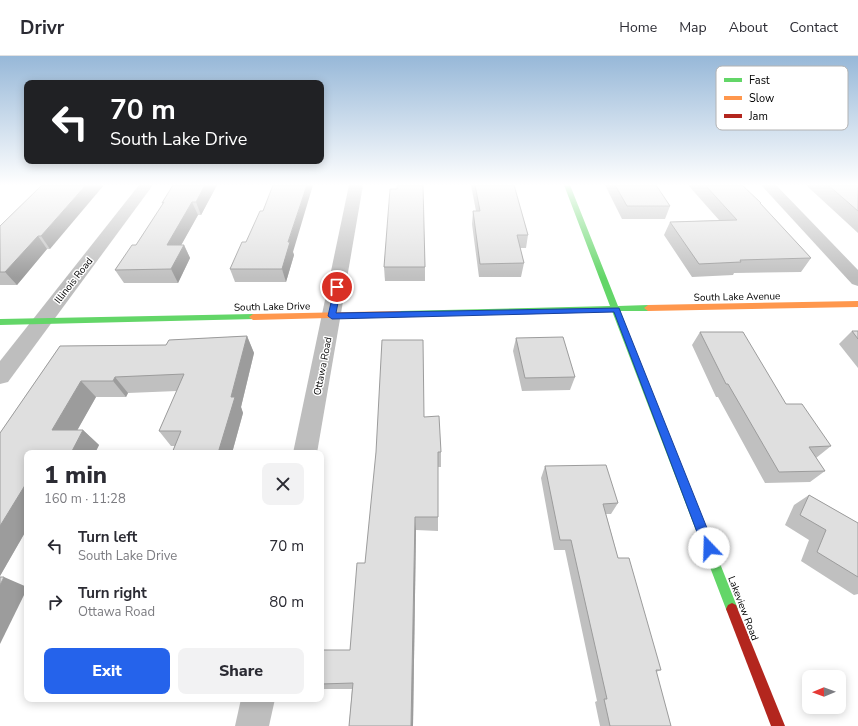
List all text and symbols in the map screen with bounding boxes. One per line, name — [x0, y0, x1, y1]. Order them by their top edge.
text: Drivr — [20, 15, 64, 41]
text: Home — [619, 18, 657, 37]
text: Map — [679, 18, 707, 37]
text: About — [729, 18, 768, 37]
text: Contact — [790, 18, 838, 37]
legend — [716, 66, 848, 130]
text: Fast — [749, 73, 770, 88]
text: 70 m — [110, 91, 176, 129]
text: Slow — [749, 91, 774, 106]
icon: left — [44, 96, 96, 148]
text: Jam — [748, 109, 768, 124]
text: South Lake Drive — [110, 127, 247, 151]
street label: Illinois Road — [51, 255, 96, 307]
pin — [320, 270, 354, 304]
icon: arrive — [326, 276, 348, 298]
street label: South Lake Avenue — [694, 289, 780, 305]
street label: South Lake Drive — [234, 299, 310, 315]
street label: Ottawa Road — [310, 336, 336, 397]
text: 1 min — [44, 459, 107, 491]
button: close — [262, 463, 304, 505]
text: 160 m · 11:28 — [44, 490, 126, 508]
text: Turn left — [78, 527, 137, 547]
position arrow — [688, 527, 730, 569]
icon: left — [44, 535, 66, 557]
text: 70 m — [269, 536, 304, 556]
text: South Lake Drive — [78, 547, 177, 565]
street label: Lakeview Road — [724, 574, 762, 643]
text: Turn right — [78, 583, 147, 603]
icon: right — [44, 591, 66, 613]
text: 80 m — [269, 592, 304, 612]
text: Ottawa Road — [78, 603, 155, 621]
button: Exit — [44, 648, 170, 694]
button: Share — [178, 648, 304, 694]
north arrow — [802, 670, 846, 714]
map controls — [802, 670, 846, 714]

